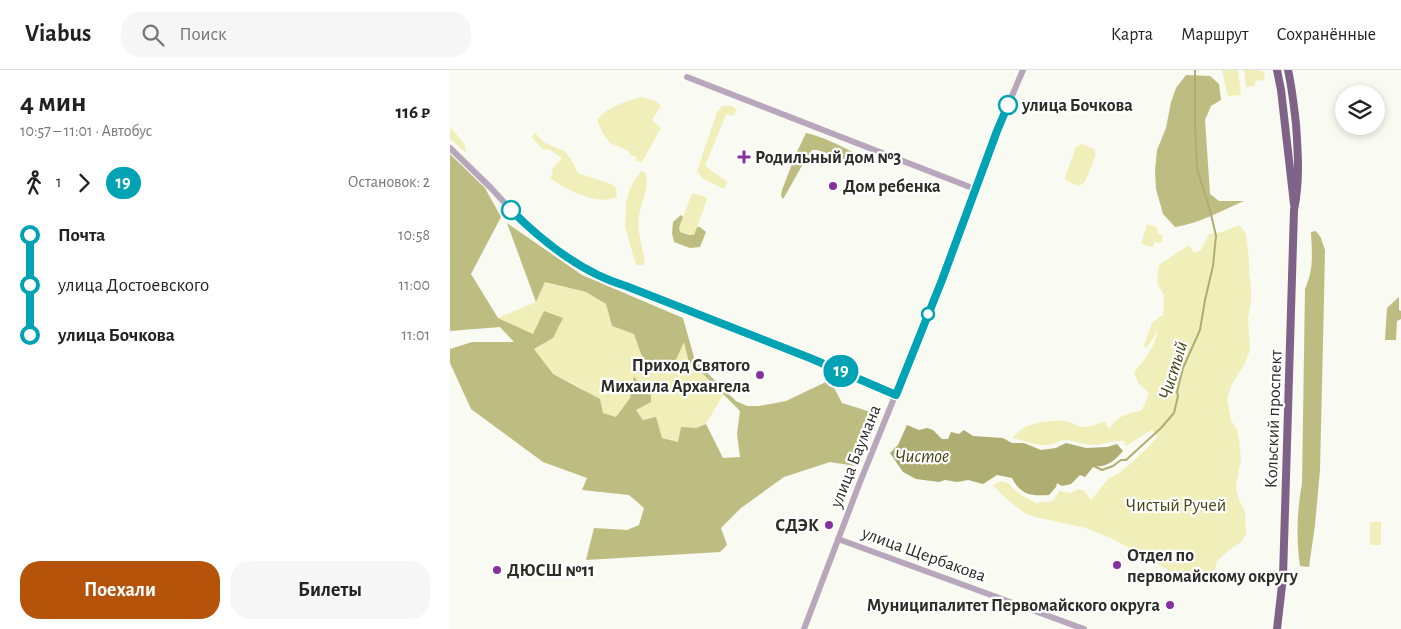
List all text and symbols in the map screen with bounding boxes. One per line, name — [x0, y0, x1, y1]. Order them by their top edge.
search box — [121, 12, 471, 57]
icon: search — [139, 21, 167, 49]
text: Viabus — [25, 22, 91, 46]
text: Поиск — [179, 25, 227, 44]
text: Карта — [1111, 26, 1153, 44]
text: Маршрут — [1181, 26, 1249, 44]
text: Сохранённые — [1277, 26, 1376, 44]
map controls — [1335, 85, 1385, 135]
button: layers — [1335, 85, 1385, 135]
text: 4 мин — [20, 89, 86, 117]
marker: улица Бочкова — [998, 95, 1018, 115]
place label: улица Бочкова — [1021, 97, 1133, 115]
text: 116 ₽ — [395, 103, 430, 122]
text: 10:57 – 11:01 · Автобус — [20, 123, 152, 139]
place label: Родильный дом №3 — [755, 149, 902, 167]
marker: Родильный дом №3 — [737, 150, 751, 164]
icon: walk — [20, 169, 48, 197]
icon: forward — [70, 169, 98, 197]
text: 1 — [56, 174, 62, 190]
text: 19 — [116, 174, 131, 192]
text: Остановок: 2 — [348, 174, 430, 190]
place label: Дом ребенка — [843, 178, 941, 196]
marker: Дом ребенка — [827, 180, 839, 192]
unlabelled marker — [501, 200, 521, 220]
text: Почта — [58, 226, 105, 245]
text: 10:58 — [398, 227, 430, 243]
text: улица Достоевского — [58, 276, 209, 295]
text: 11:00 — [398, 277, 430, 293]
unlabelled marker — [921, 307, 935, 321]
text: улица Бочкова — [58, 326, 175, 345]
text: 11:01 — [401, 327, 430, 343]
water label: Чистый — [1156, 339, 1191, 402]
street label: Кольский проспект — [1263, 349, 1285, 489]
line badge: 19 — [818, 355, 864, 387]
place label: Приход Святого Михаила Архангела — [601, 357, 750, 396]
text: 19 — [833, 362, 849, 380]
marker: Приход Святого Михаила Архангела — [754, 369, 766, 381]
street label: улица Баумана — [827, 403, 885, 511]
water label: Чистое — [895, 447, 949, 466]
park label: Чистый Ручей — [1126, 497, 1226, 515]
place label: СДЭК — [775, 517, 819, 535]
marker: СДЭК — [823, 519, 835, 531]
street label: улица Щербакова — [858, 523, 988, 586]
place label: Отдел по первомайскому округу — [1127, 547, 1299, 586]
marker: Отдел по первомайскому округу — [1111, 559, 1123, 571]
button: Поехали — [20, 561, 220, 619]
button: Билеты — [230, 561, 430, 619]
place label: ДЮСШ №11 — [507, 562, 595, 580]
marker: ДЮСШ №11 — [491, 564, 503, 576]
place label: Муниципалитет Первомайского округа — [867, 597, 1160, 615]
marker: Муниципалитет Первомайского округа — [1164, 599, 1176, 611]

